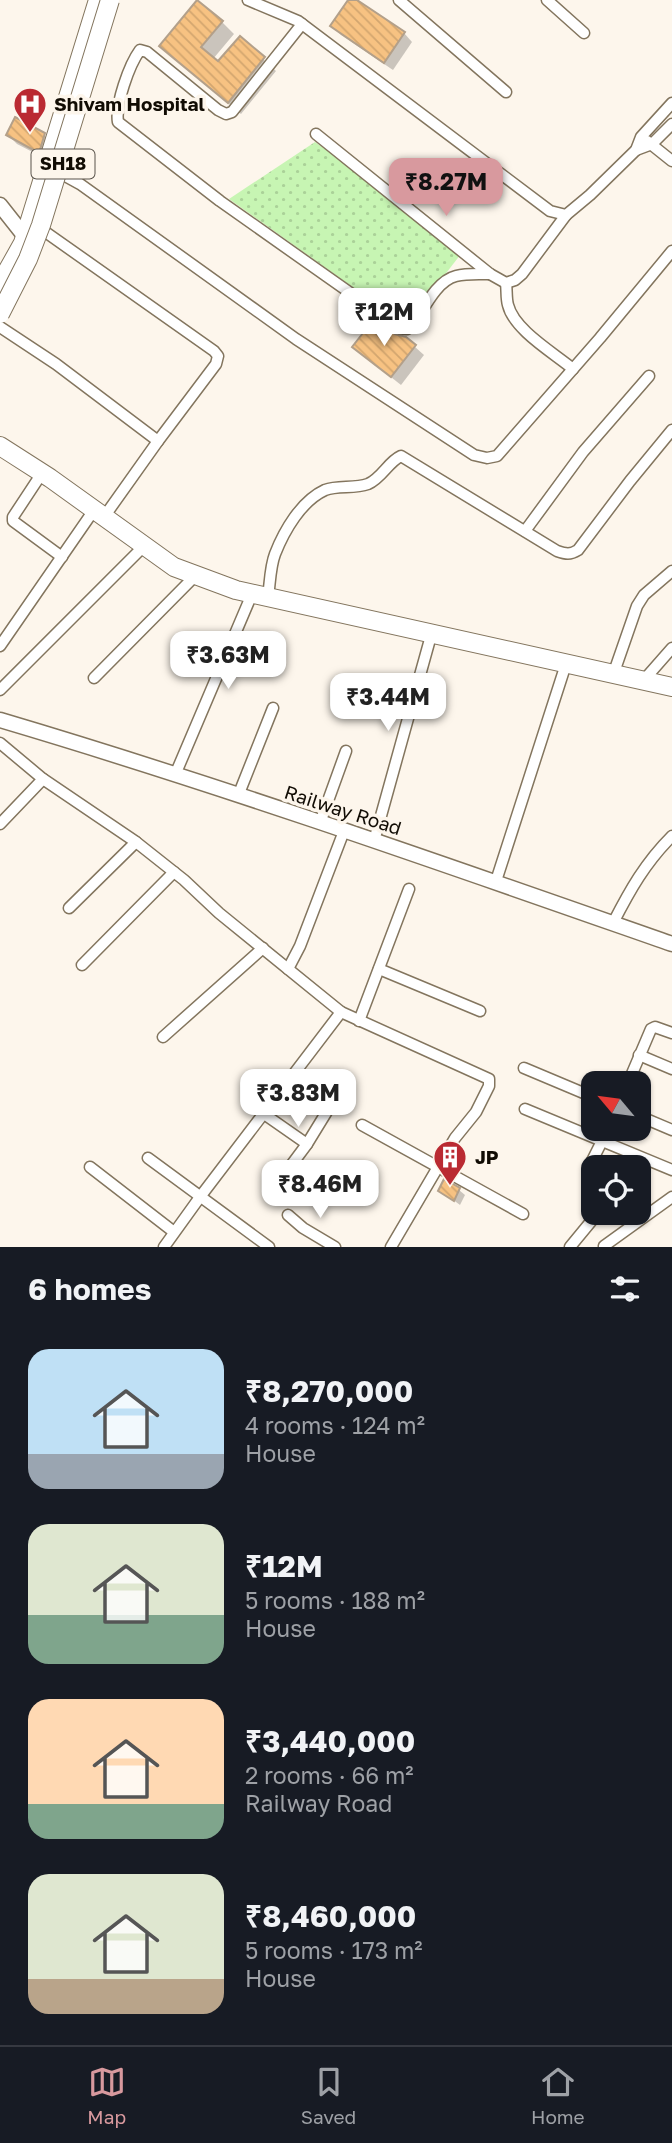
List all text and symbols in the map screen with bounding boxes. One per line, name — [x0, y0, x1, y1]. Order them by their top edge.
hospital icon: Shivam Hospital — [11, 85, 49, 134]
place label: Shivam Hospital — [54, 92, 205, 115]
road number: SH18 — [32, 149, 94, 178]
pin: ₹8.27M — [389, 158, 503, 218]
text: ₹8.27M — [405, 167, 487, 195]
pin: ₹12M — [343, 288, 425, 348]
text: ₹12M — [354, 297, 414, 325]
pin: ₹3.63M — [171, 632, 285, 691]
text: ₹3.63M — [186, 640, 270, 668]
pin: ₹3.44M — [331, 674, 445, 733]
text: ₹3.44M — [346, 682, 430, 710]
street label: Railway Road — [282, 780, 405, 839]
pin: ₹3.83M — [241, 1070, 355, 1129]
north arrow — [581, 1071, 651, 1141]
map controls — [581, 1071, 651, 1225]
text: ₹3.83M — [256, 1078, 340, 1106]
building icon: JP — [431, 1138, 469, 1187]
place label: JP — [475, 1145, 499, 1168]
button: locate — [581, 1155, 651, 1225]
pin: ₹8.46M — [263, 1160, 377, 1220]
text: ₹8.46M — [278, 1169, 362, 1197]
icon: filters — [606, 1270, 644, 1308]
text: 6 homes — [28, 1271, 151, 1307]
text: ₹8,270,000 — [245, 1373, 413, 1409]
icon: home — [84, 1377, 168, 1461]
text: 4 rooms · 124 m² — [245, 1411, 425, 1439]
text: House — [245, 1439, 316, 1467]
text: ₹12M — [245, 1548, 323, 1584]
icon: home — [84, 1552, 168, 1636]
text: 5 rooms · 188 m² — [245, 1586, 425, 1614]
text: House — [245, 1614, 316, 1642]
text: ₹3,440,000 — [245, 1723, 415, 1759]
icon: home — [84, 1727, 168, 1811]
text: 2 rooms · 66 m² — [245, 1761, 414, 1789]
text: Railway Road — [245, 1789, 392, 1817]
text: ₹8,460,000 — [245, 1898, 416, 1934]
icon: home — [84, 1902, 168, 1986]
text: 5 rooms · 173 m² — [245, 1936, 423, 1964]
text: House — [245, 1964, 316, 1992]
tab: Map — [87, 2063, 126, 2128]
tab: Saved — [301, 2063, 356, 2128]
tab: Home — [531, 2063, 585, 2128]

